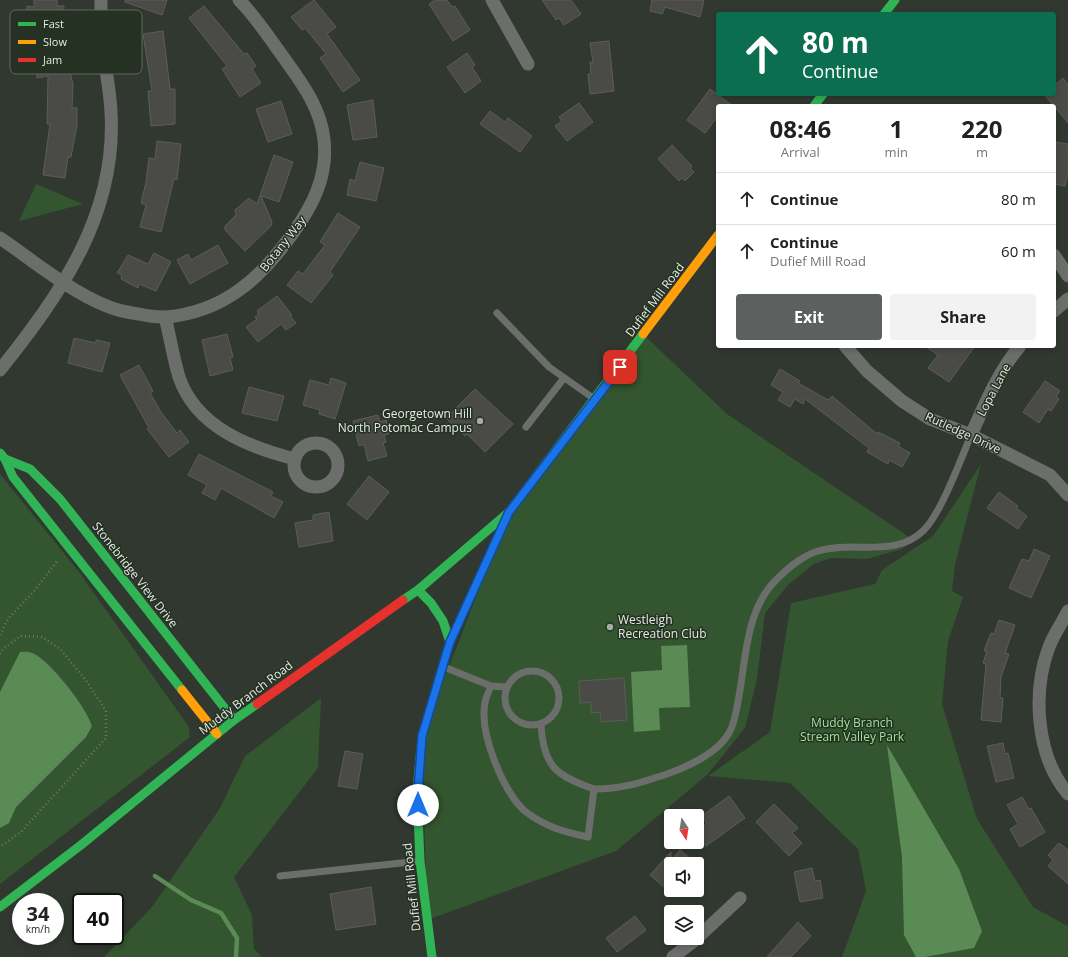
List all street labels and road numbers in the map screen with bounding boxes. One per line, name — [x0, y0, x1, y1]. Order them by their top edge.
street label: Botany Way — [256, 212, 310, 275]
street label: Dufief Mill Road — [621, 259, 688, 340]
street label: Lopa Lane — [973, 360, 1015, 419]
street label: Rutledge Drive — [923, 408, 1004, 458]
street label: Stonebridge View Drive — [89, 518, 182, 631]
street label: Muddy Branch Road — [195, 657, 296, 739]
street label: Dufief Mill Road — [398, 842, 425, 932]

